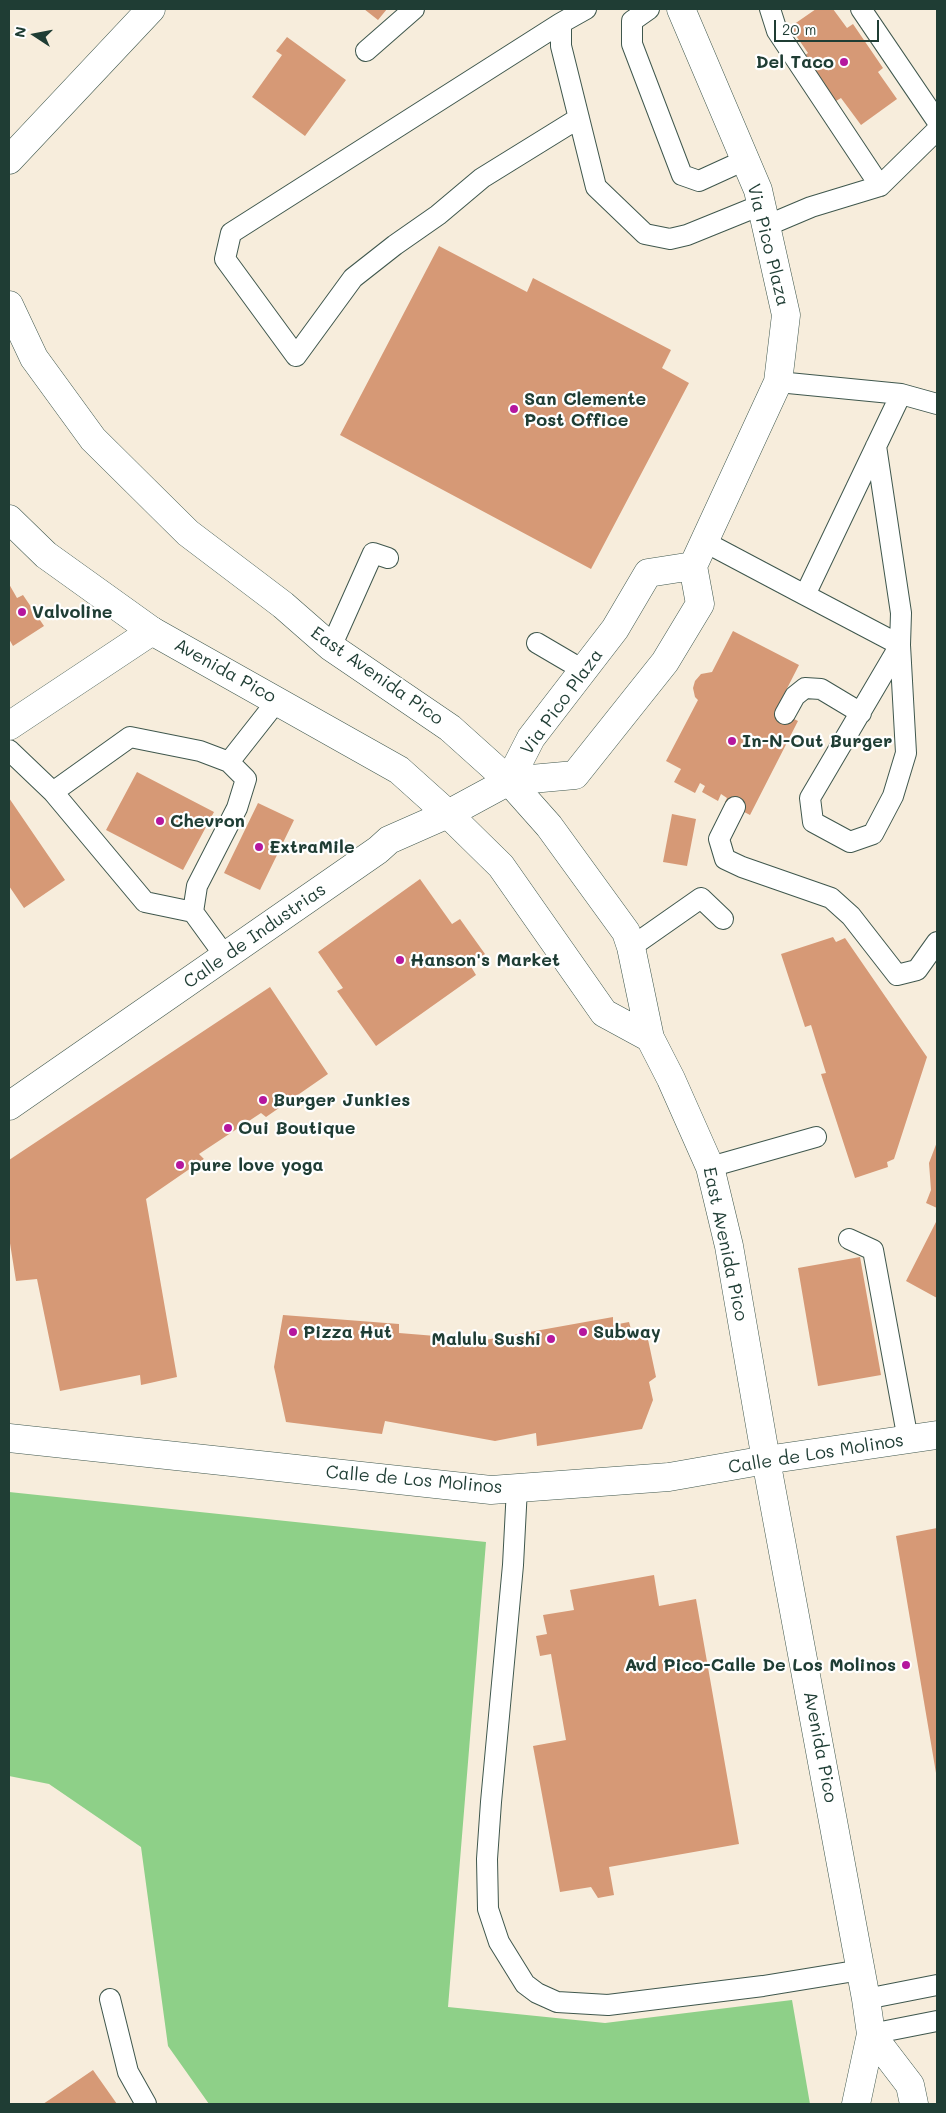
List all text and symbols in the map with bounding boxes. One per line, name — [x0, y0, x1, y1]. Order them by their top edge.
north arrow — [10, 10, 60, 60]
scale bar — [776, 10, 881, 42]
text: 20 m — [782, 19, 816, 39]
text: N — [9, 25, 30, 39]
place label: Del Taco — [756, 51, 834, 73]
marker: Del Taco — [838, 56, 850, 68]
street label: Via Pico Plaza — [742, 181, 794, 309]
place label: San Clemente Post Office — [524, 388, 646, 430]
marker: San Clemente Post Office — [508, 403, 520, 415]
place label: Valvoline — [32, 601, 113, 623]
marker: Valvoline — [16, 606, 28, 618]
street label: East Avenida Pico — [307, 622, 447, 730]
street label: Avenida Pico — [170, 634, 280, 708]
street label: Via Pico Plaza — [516, 645, 608, 759]
place label: In-N-Out Burger — [742, 730, 892, 752]
marker: In-N-Out Burger — [726, 735, 738, 747]
place label: Chevron — [170, 810, 245, 832]
marker: Chevron — [154, 815, 166, 827]
place label: ExtraMile — [269, 836, 355, 858]
marker: ExtraMile — [253, 841, 265, 853]
street label: Calle de Industrias — [180, 879, 330, 993]
place label: Hanson's Market — [410, 949, 560, 971]
marker: Hanson's Market — [394, 954, 406, 966]
place label: Burger Junkies — [273, 1089, 410, 1111]
marker: Burger Junkies — [257, 1094, 269, 1106]
place label: Oui Boutique — [238, 1117, 356, 1139]
marker: Oui Boutique — [222, 1122, 234, 1134]
place label: pure love yoga — [190, 1154, 323, 1176]
marker: pure love yoga — [174, 1159, 186, 1171]
street label: East Avenida Pico — [698, 1165, 752, 1323]
place label: Pizza Hut — [303, 1321, 392, 1343]
place label: Subway — [593, 1321, 661, 1343]
marker: Pizza Hut — [287, 1326, 299, 1338]
marker: Subway — [577, 1326, 589, 1338]
place label: Malulu Sushi — [431, 1328, 541, 1350]
marker: Malulu Sushi — [545, 1333, 557, 1345]
street label: Calle de Los Molinos — [727, 1429, 905, 1479]
street label: Calle de Los Molinos — [325, 1462, 503, 1498]
place label: Avd Pico-Calle De Los Molinos — [625, 1654, 896, 1676]
marker: Avd Pico-Calle De Los Molinos — [900, 1659, 912, 1671]
street label: Avenida Pico — [799, 1690, 841, 1804]

